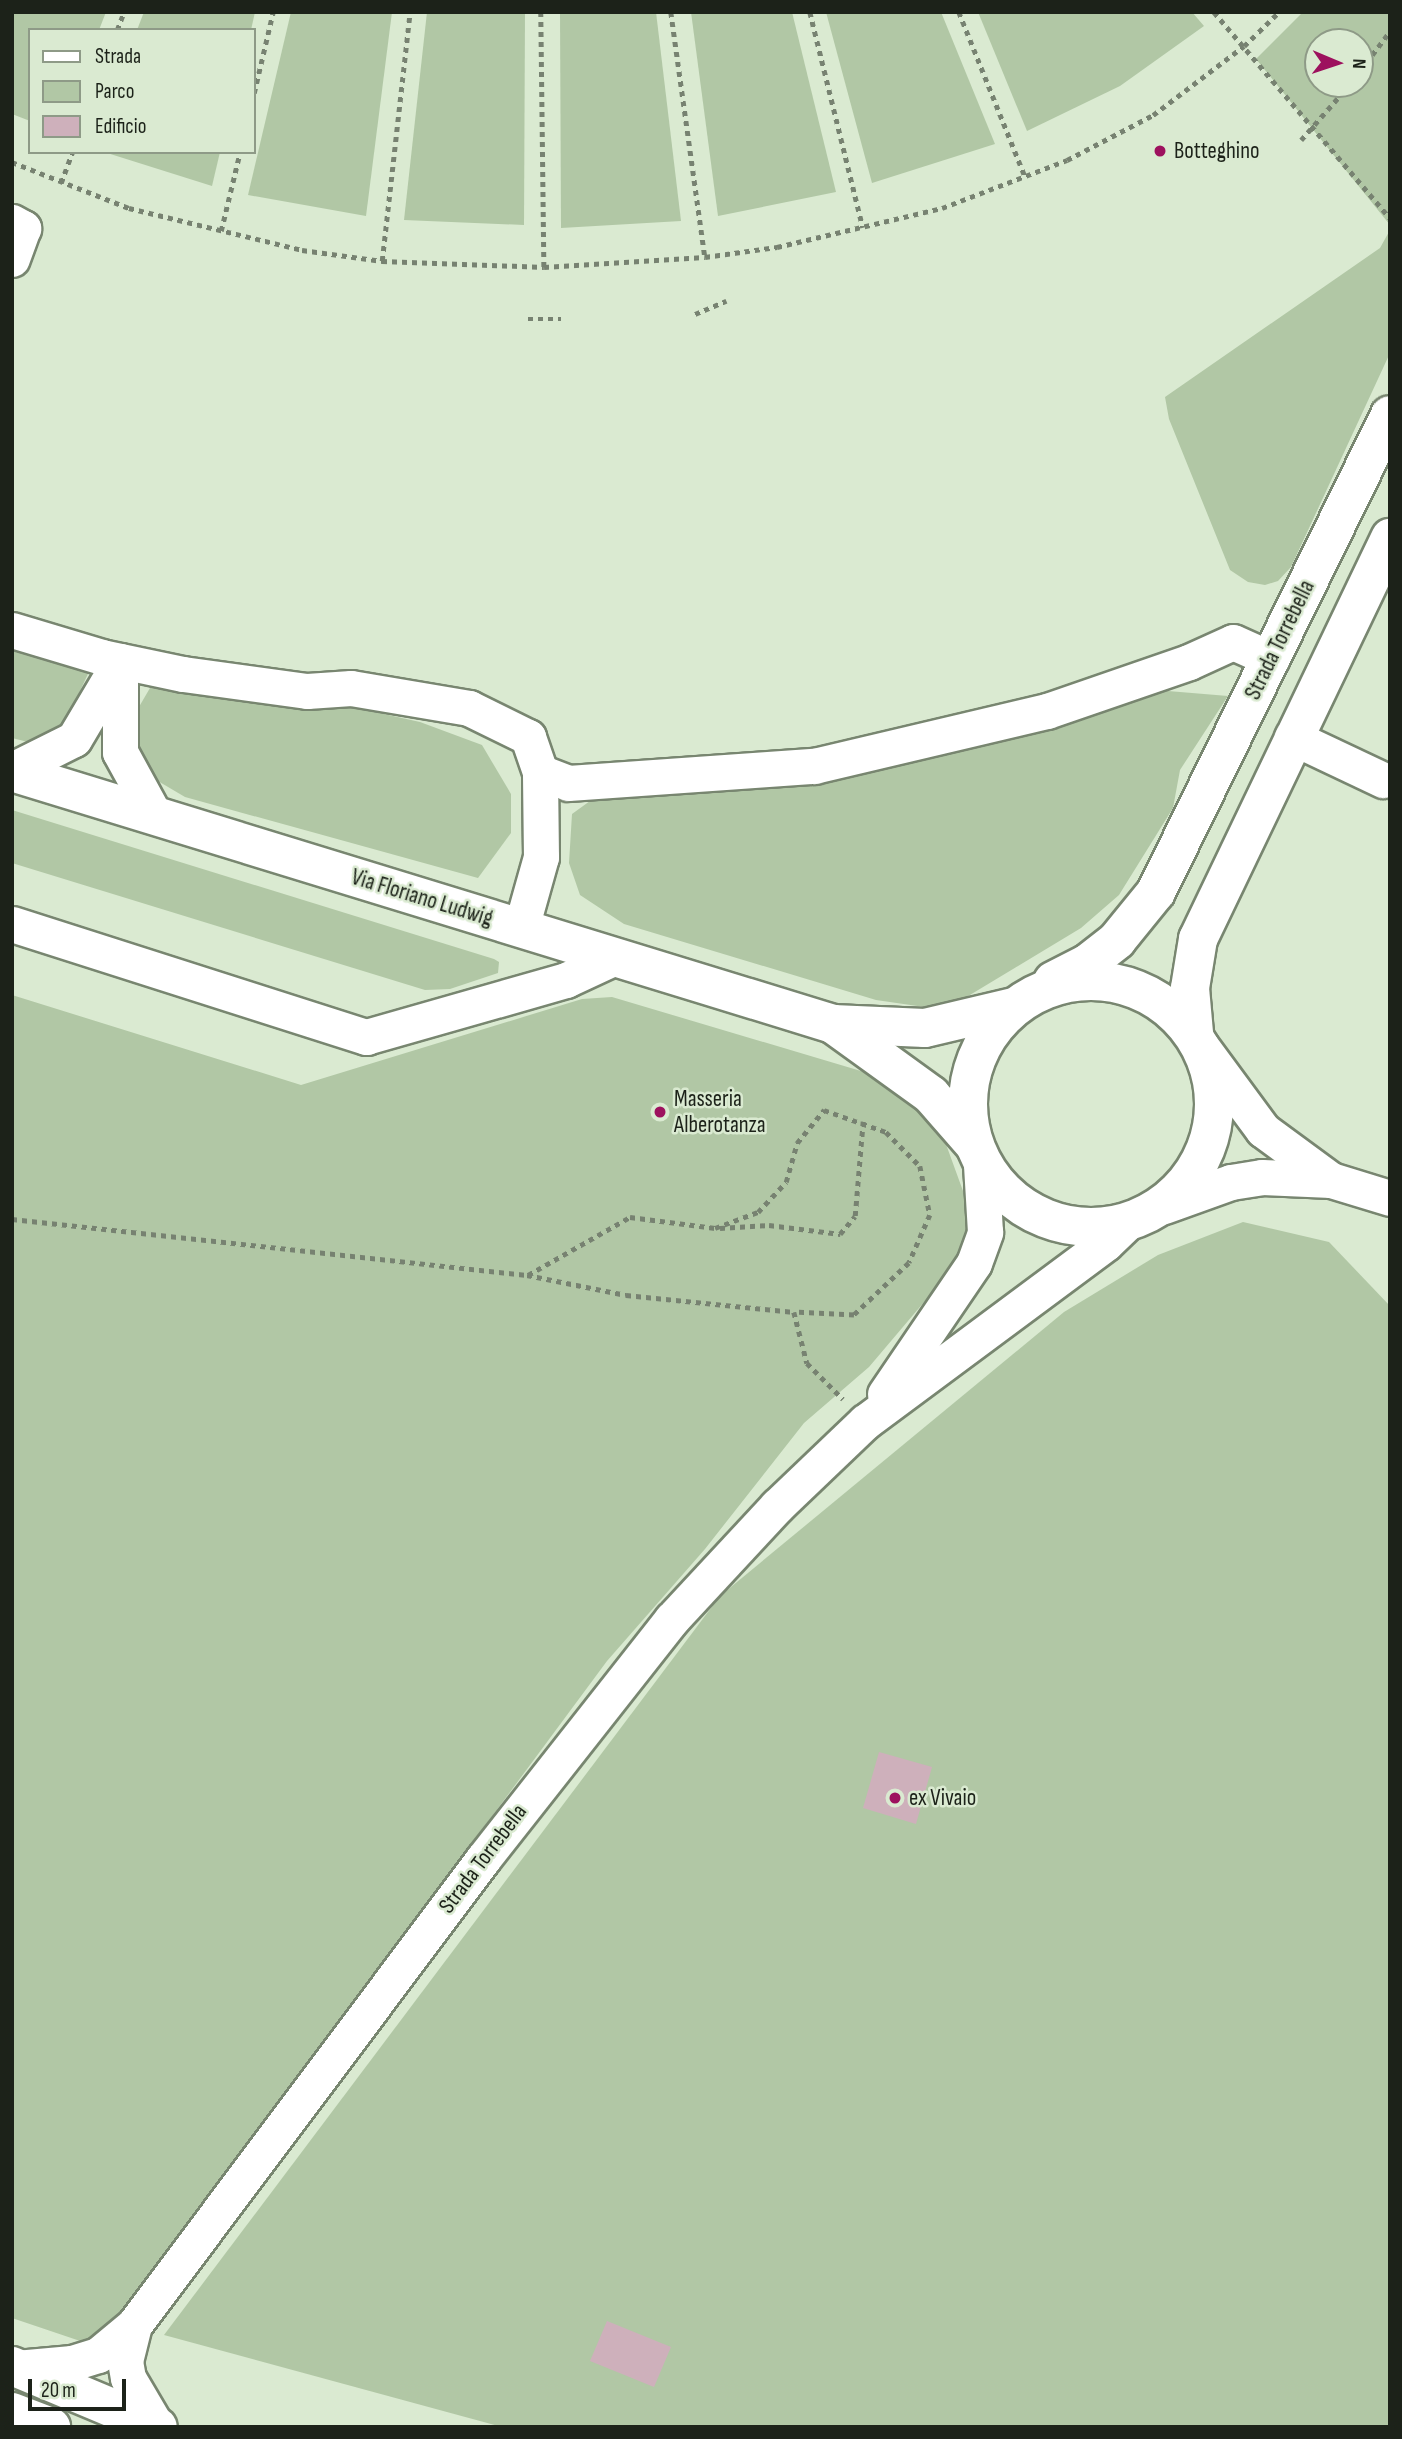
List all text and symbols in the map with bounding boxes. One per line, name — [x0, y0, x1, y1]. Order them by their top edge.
legend — [28, 28, 256, 154]
north arrow — [1304, 28, 1374, 98]
text: Strada — [95, 44, 141, 69]
text: N — [1347, 58, 1370, 69]
text: Parco — [95, 79, 134, 104]
text: Edificio — [95, 114, 146, 139]
place label: Botteghino — [1174, 137, 1260, 165]
marker: Botteghino — [1152, 143, 1168, 159]
street label: Strada Torrebella — [1239, 576, 1321, 704]
street label: Via Floriano Ludwig — [348, 863, 496, 933]
place label: Masseria Alberotanza — [674, 1085, 766, 1139]
marker: Masseria Alberotanza — [652, 1104, 668, 1120]
place label: ex Vivaio — [909, 1784, 976, 1812]
marker: ex Vivaio — [887, 1790, 903, 1806]
street label: Strada Torrebella — [433, 1799, 533, 1919]
scale bar — [32, 2366, 130, 2410]
text: 20 m — [41, 2378, 76, 2403]

